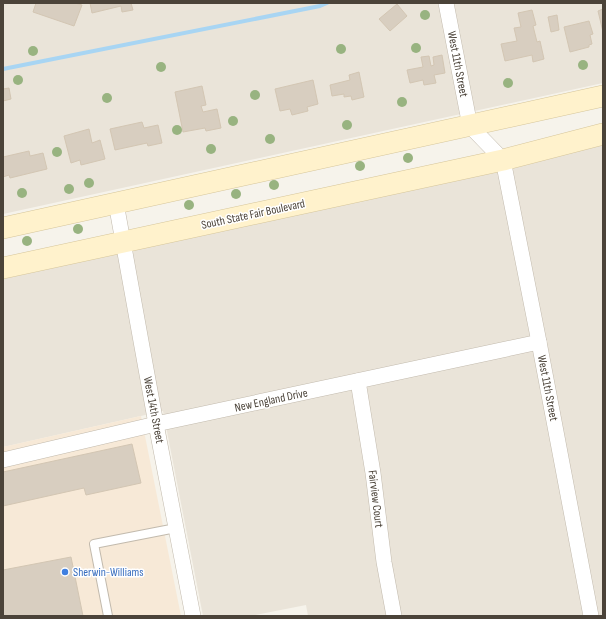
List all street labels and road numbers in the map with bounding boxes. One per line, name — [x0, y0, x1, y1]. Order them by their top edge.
street label: West 11th Street — [444, 30, 471, 99]
street label: South State Fair Boulevard — [200, 196, 306, 233]
street label: West 11th Street — [534, 354, 561, 423]
street label: West 14th Street — [140, 376, 167, 445]
street label: New England Drive — [233, 385, 309, 416]
street label: Fairview Court — [365, 469, 387, 529]

